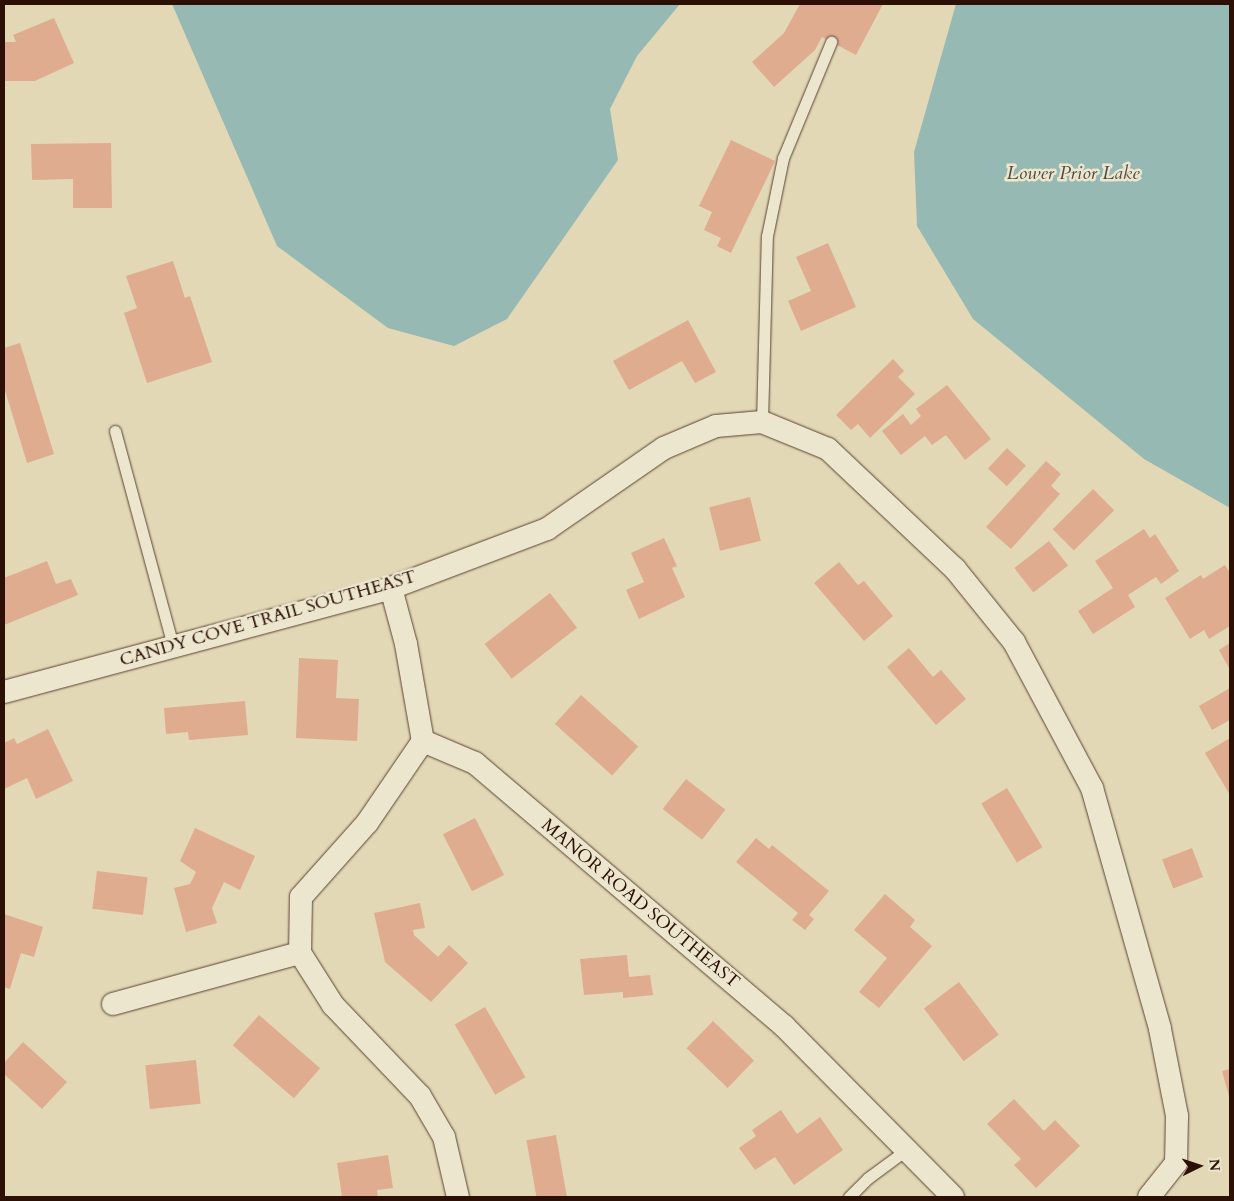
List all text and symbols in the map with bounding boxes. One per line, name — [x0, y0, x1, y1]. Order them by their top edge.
water label: Lower Prior Lake — [1007, 163, 1139, 185]
street label: CANDY COVE TRAIL SOUTHEAST — [117, 566, 419, 672]
street label: MANOR ROAD SOUTHEAST — [537, 815, 743, 993]
north arrow — [1174, 1141, 1224, 1191]
text: N — [1205, 1158, 1224, 1172]

